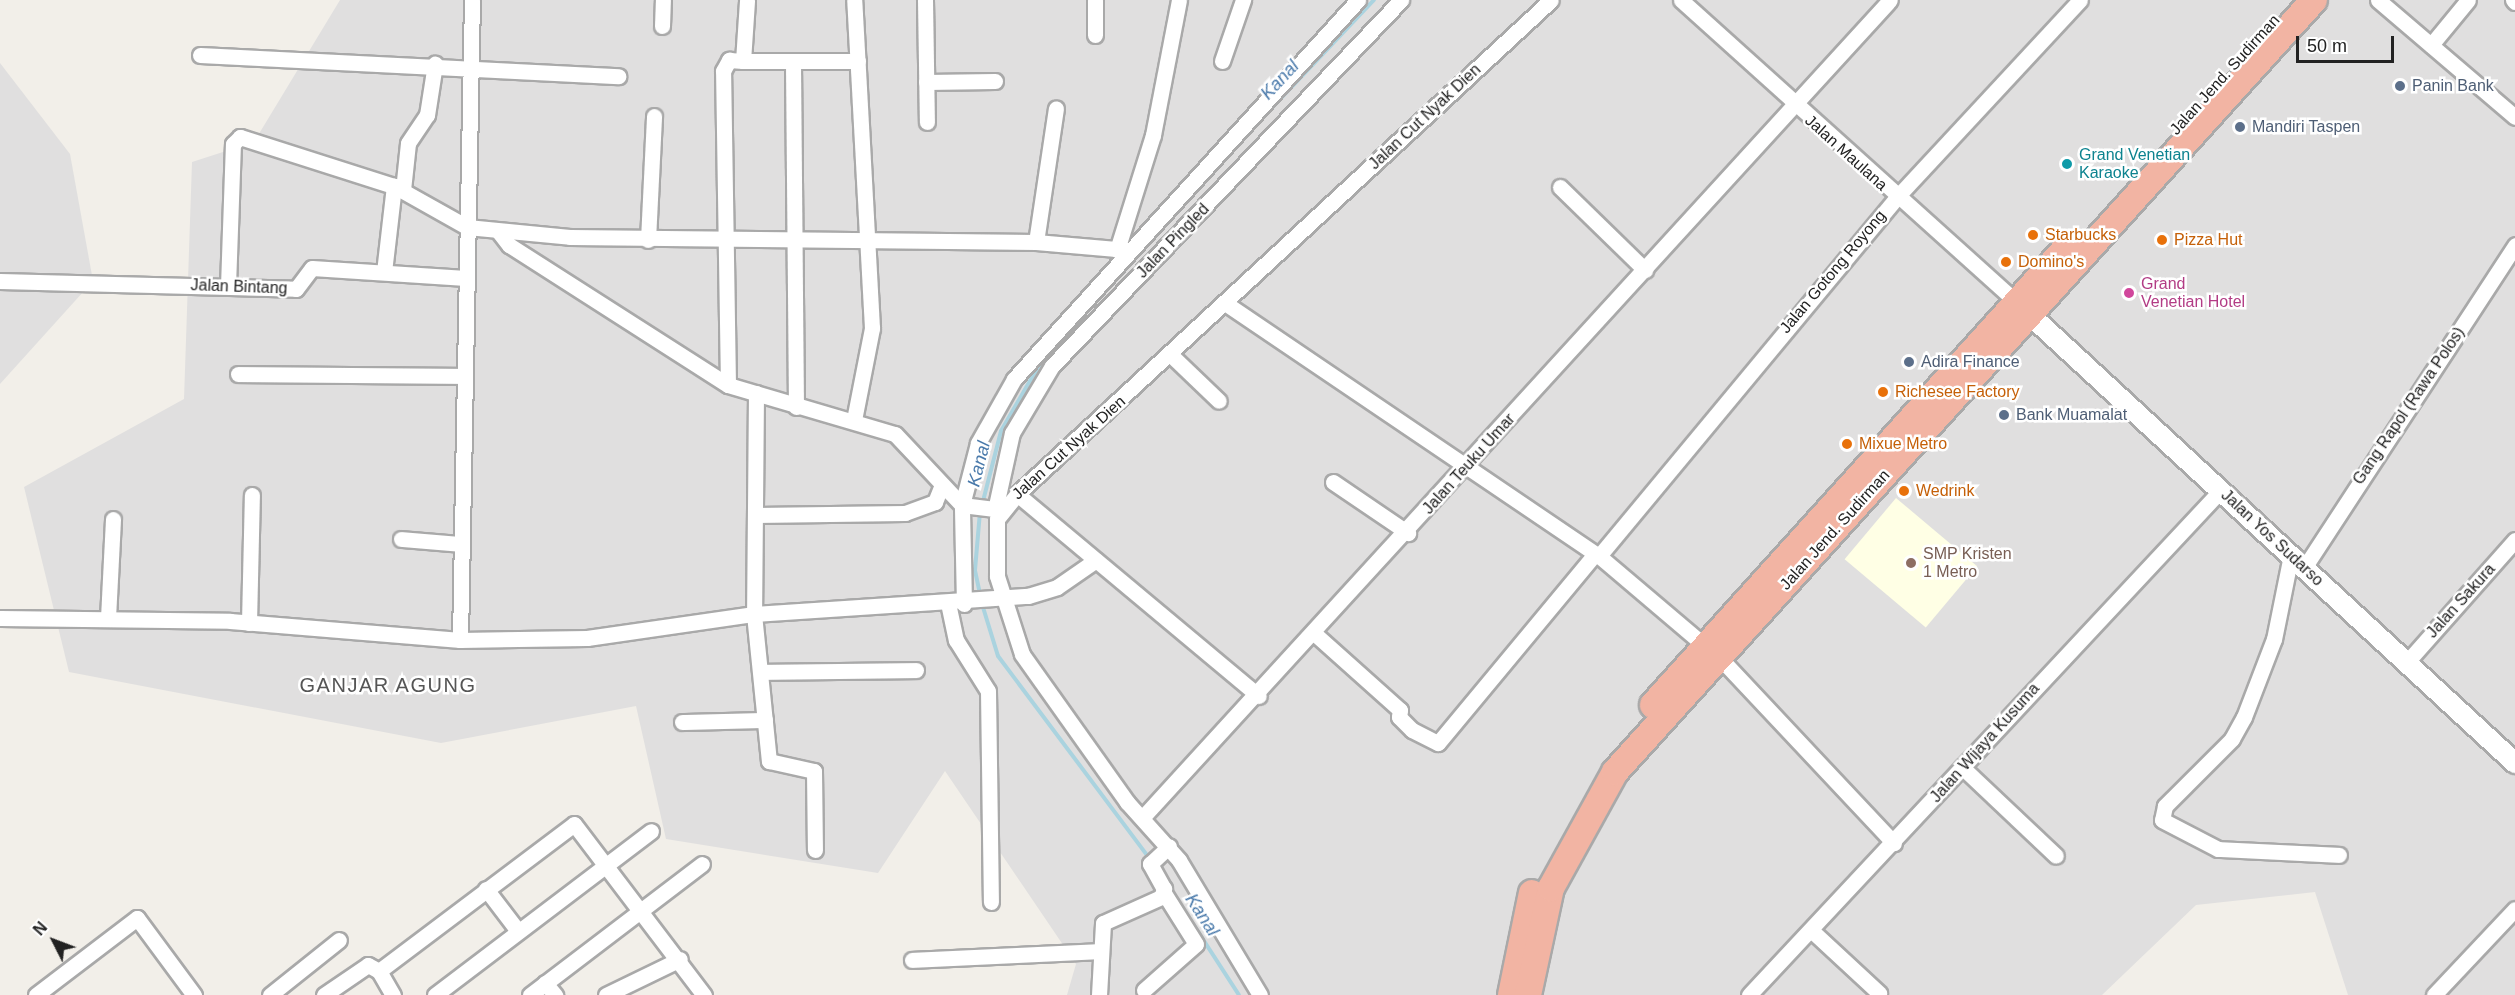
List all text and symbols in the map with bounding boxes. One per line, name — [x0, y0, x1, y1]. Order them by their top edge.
street label: Jalan Jend. Sudirman — [2166, 11, 2284, 139]
scale bar — [2299, 24, 2396, 62]
text: 50 m — [2307, 36, 2347, 56]
water label: Kanal — [1256, 56, 1304, 104]
street label: Jalan Cut Nyak Dien — [1365, 60, 1485, 174]
place label: Panin Bank — [2412, 76, 2494, 96]
marker: Panin Bank — [2393, 79, 2407, 93]
street label: Jalan Maulana — [1801, 111, 1891, 195]
place label: Mandiri Taspen — [2252, 117, 2360, 137]
marker: Mandiri Taspen — [2233, 120, 2247, 134]
place label: Grand Venetian Karaoke — [2079, 145, 2190, 183]
marker: Grand Venetian Karaoke — [2060, 157, 2074, 171]
street label: Jalan Pingled — [1133, 200, 1213, 282]
street label: Jalan Gotong Royong — [1776, 207, 1890, 337]
place label: Starbucks — [2045, 225, 2116, 245]
marker: Starbucks — [2026, 228, 2040, 242]
place label: Pizza Hut — [2174, 230, 2242, 250]
marker: Pizza Hut — [2155, 233, 2169, 247]
place label: Domino's — [2018, 252, 2084, 272]
marker: Domino's — [1999, 255, 2013, 269]
place label: Grand Venetian Hotel — [2141, 274, 2245, 312]
street label: Jalan Bintang — [190, 276, 288, 298]
marker: Grand Venetian Hotel — [2122, 286, 2136, 300]
street label: Gang Rapol (Rawa Polos) — [2349, 324, 2469, 488]
place label: Adira Finance — [1921, 352, 2020, 372]
marker: Adira Finance — [1902, 355, 1916, 369]
place label: Richesee Factory — [1895, 382, 2019, 402]
marker: Richesee Factory — [1876, 385, 1890, 399]
street label: Jalan Cut Nyak Dien — [1008, 392, 1130, 504]
place label: Bank Muamalat — [2016, 405, 2127, 425]
marker: Bank Muamalat — [1997, 408, 2011, 422]
street label: Jalan Teuku Umar — [1419, 410, 1519, 518]
place label: Mixue Metro — [1859, 434, 1947, 454]
marker: Mixue Metro — [1840, 437, 1854, 451]
water label: Kanal — [963, 439, 995, 489]
street label: Jalan Jend. Sudirman — [1776, 466, 1894, 594]
place label: Wedrink — [1916, 481, 1974, 501]
marker: Wedrink — [1897, 484, 1911, 498]
street label: Jalan Yos Sudarso — [2217, 486, 2327, 590]
place label: SMP Kristen 1 Metro — [1923, 544, 2012, 582]
marker: SMP Kristen 1 Metro — [1904, 556, 1918, 570]
street label: Jalan Sakura — [2423, 560, 2499, 642]
district label: GANJAR AGUNG — [299, 673, 477, 697]
street label: Jalan Wijaya Kusuma — [1926, 679, 2044, 807]
water label: Kanal — [1180, 890, 1224, 940]
north arrow — [24, 911, 84, 971]
text: N — [30, 919, 50, 939]

